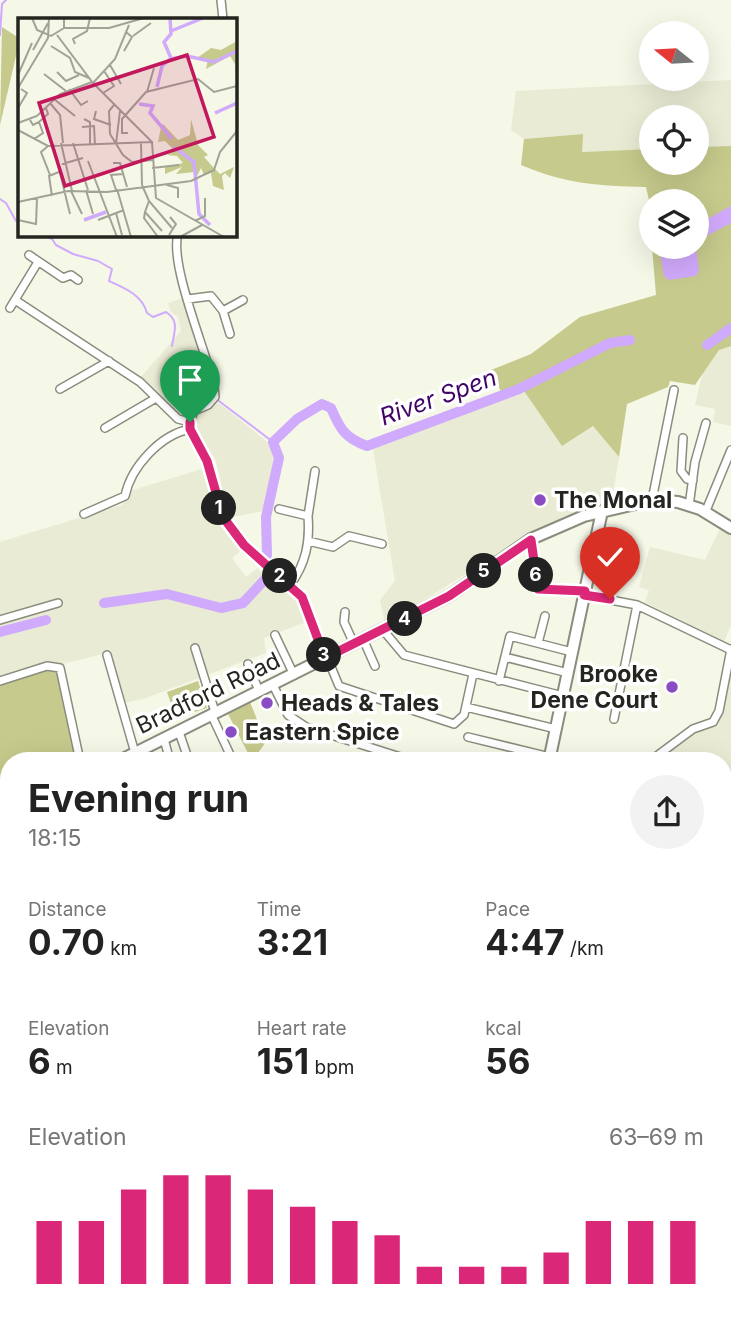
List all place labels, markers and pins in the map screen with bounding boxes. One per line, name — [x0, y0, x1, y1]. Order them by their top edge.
pin — [160, 350, 220, 422]
place label: The Monal — [554, 486, 672, 514]
pin: 1 — [202, 490, 236, 526]
marker: The Monal — [532, 492, 548, 508]
pin — [580, 527, 640, 599]
pin: 5 — [466, 554, 502, 588]
pin: 2 — [262, 558, 298, 594]
pin: 6 — [518, 558, 554, 592]
pin: 4 — [388, 602, 422, 636]
pin: 3 — [306, 638, 342, 672]
place label: Brooke Dene Court — [531, 660, 659, 714]
marker: Brooke Dene Court — [664, 679, 680, 695]
place label: Heads & Tales — [281, 689, 439, 717]
marker: Heads & Tales — [259, 695, 275, 711]
place label: Eastern Spice — [245, 718, 399, 746]
marker: Eastern Spice — [223, 724, 239, 740]

